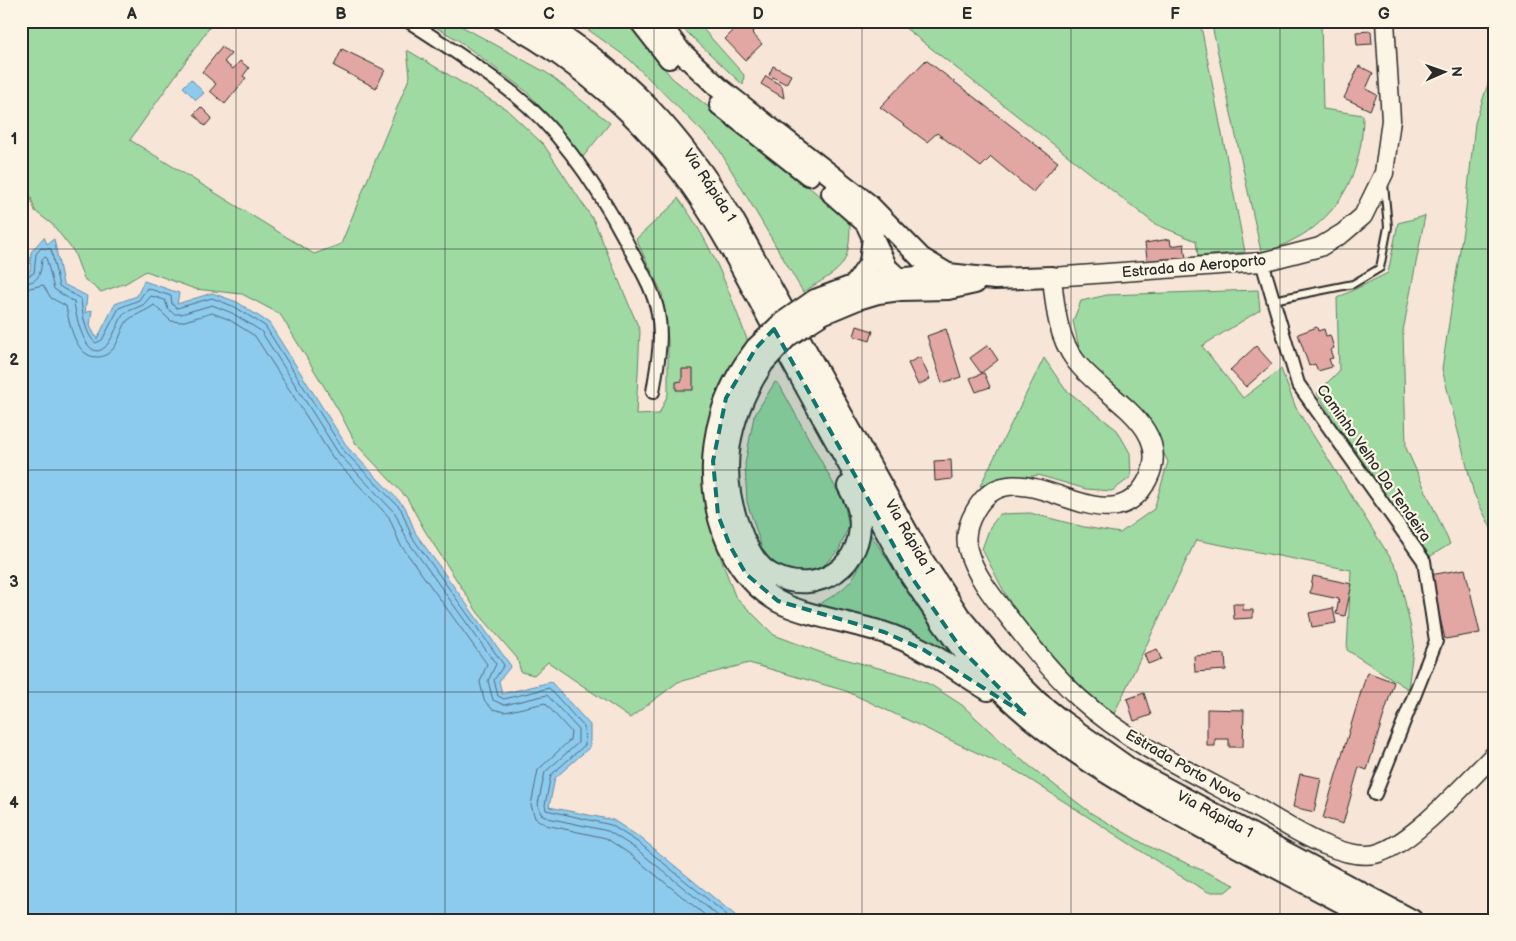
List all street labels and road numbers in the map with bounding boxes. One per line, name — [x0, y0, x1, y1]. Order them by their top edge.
street label: Via Rápida 1 — [679, 145, 740, 226]
street label: Estrada do Aeroporto — [1121, 251, 1267, 282]
street label: Caminho Velho Da Tendeira — [1312, 381, 1435, 545]
street label: Via Rápida 1 — [880, 496, 939, 578]
street label: Estrada Porto Novo — [1122, 725, 1245, 808]
street label: Via Rápida 1 — [1173, 786, 1256, 842]

